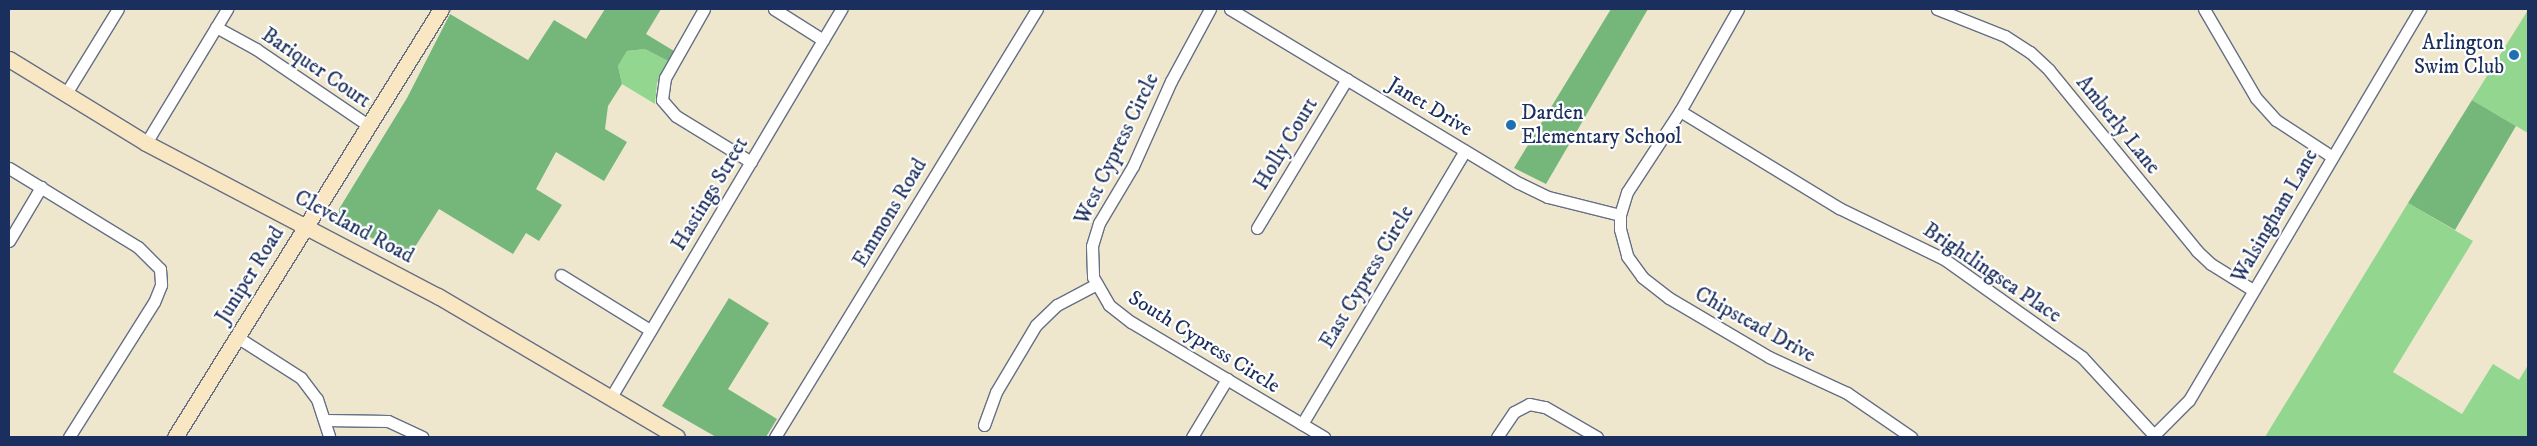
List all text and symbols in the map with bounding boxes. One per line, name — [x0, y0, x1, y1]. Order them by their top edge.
street label: Bariquer Court — [257, 22, 375, 114]
place label: Arlington Swim Club — [2414, 30, 2504, 80]
marker: Arlington Swim Club — [2508, 49, 2520, 61]
street label: West Cypress Circle — [1069, 69, 1165, 229]
street label: Amberly Lane — [2071, 71, 2165, 179]
street label: Janet Drive — [1383, 72, 1477, 142]
street label: Holly Court — [1249, 93, 1323, 195]
place label: Darden Elementary School — [1521, 100, 1682, 150]
marker: Darden Elementary School — [1505, 119, 1517, 131]
street label: Hastings Street — [666, 133, 754, 255]
street label: Walsingham Lane — [2226, 144, 2324, 288]
street label: Emmons Road — [848, 154, 932, 272]
street label: Cleveland Road — [290, 185, 418, 269]
street label: East Cypress Circle — [1314, 201, 1420, 353]
street label: Brightlingsea Place — [1918, 217, 2066, 329]
street label: Juniper Road — [210, 222, 290, 328]
street label: Chipstead Drive — [1690, 281, 1820, 369]
street label: South Cypress Circle — [1124, 285, 1284, 399]

